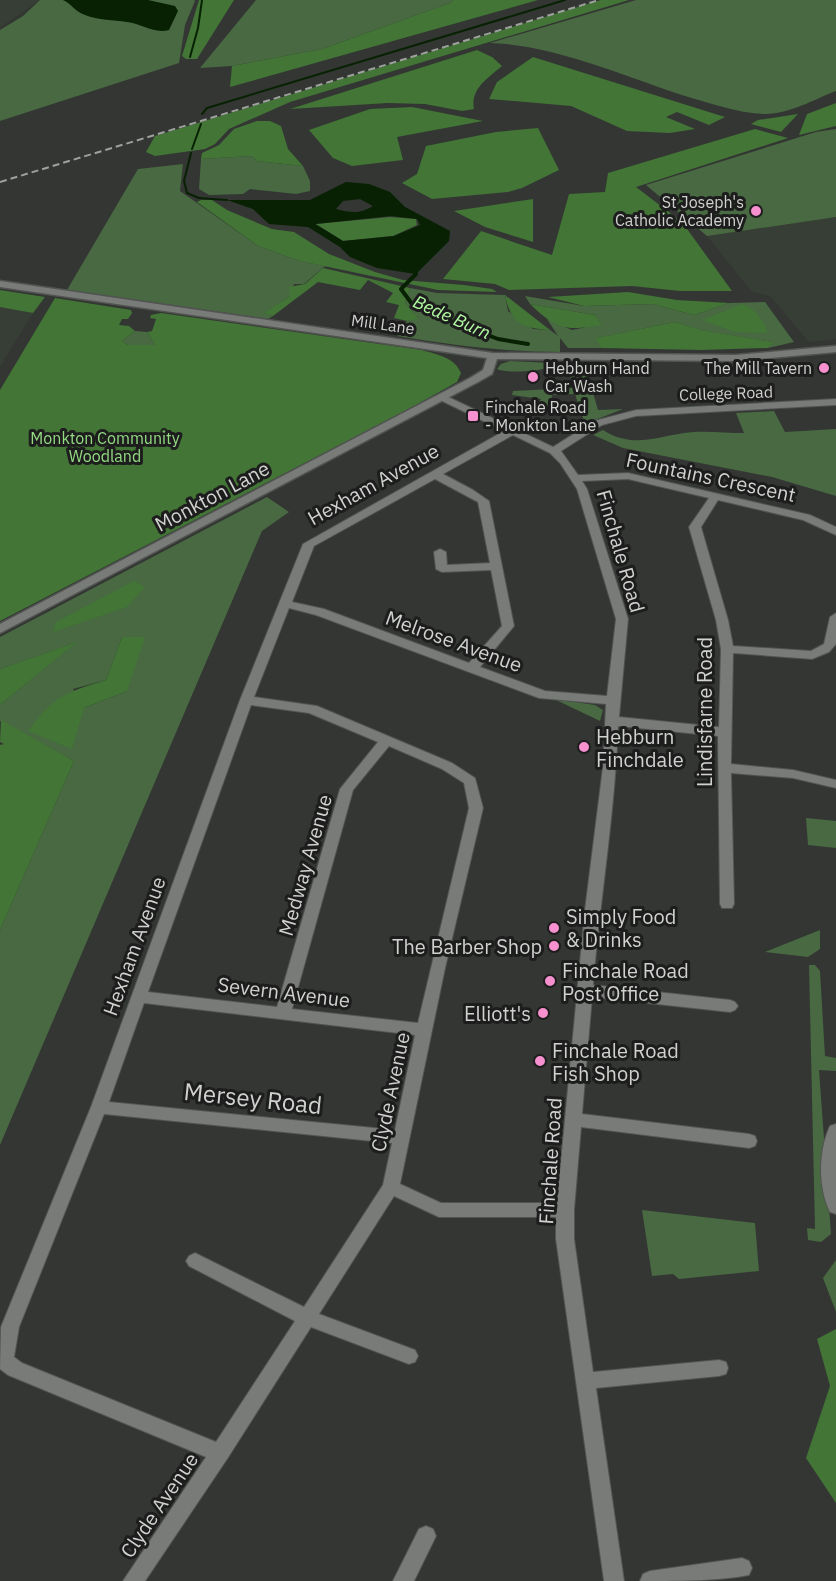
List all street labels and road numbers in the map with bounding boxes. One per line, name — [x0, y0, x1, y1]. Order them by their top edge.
street label: Mill Lane — [350, 310, 416, 338]
street label: College Road — [679, 381, 773, 405]
street label: Hexham Avenue — [303, 437, 443, 531]
street label: Fountains Crescent — [624, 446, 798, 508]
street label: Monkton Lane — [150, 454, 274, 538]
street label: Finchale Road — [591, 486, 651, 616]
street label: Melrose Avenue — [382, 604, 526, 678]
street label: Lindisfarne Road — [691, 637, 718, 787]
street label: Medway Avenue — [272, 791, 338, 939]
street label: Hexham Avenue — [96, 873, 172, 1019]
street label: Severn Avenue — [216, 970, 352, 1014]
street label: Clyde Avenue — [364, 1030, 416, 1154]
street label: Mersey Road — [182, 1075, 324, 1121]
street label: Finchale Road — [532, 1097, 568, 1225]
street label: Clyde Avenue — [114, 1447, 204, 1563]

